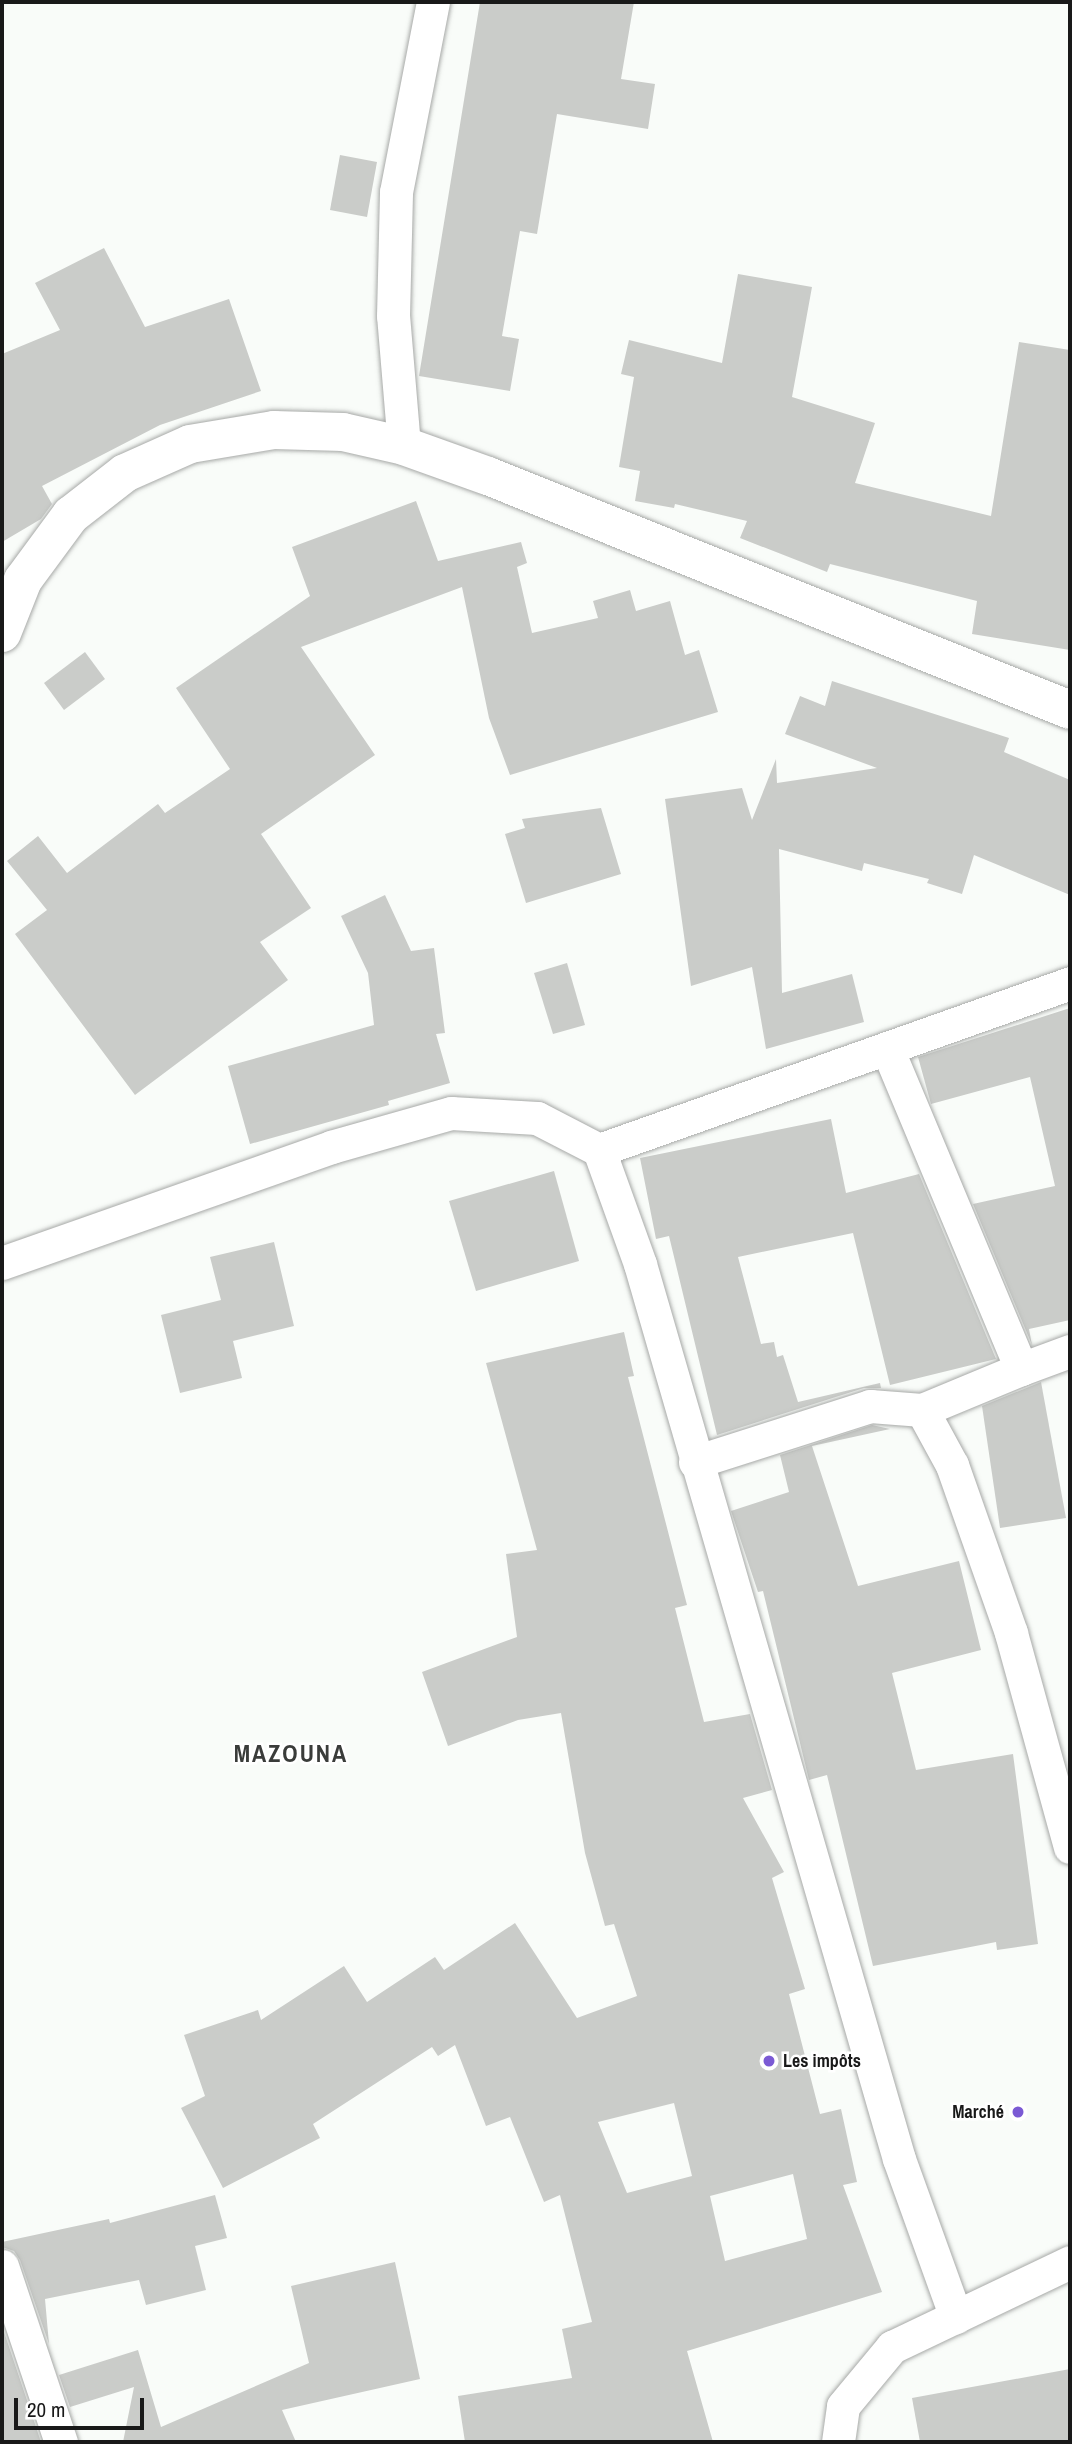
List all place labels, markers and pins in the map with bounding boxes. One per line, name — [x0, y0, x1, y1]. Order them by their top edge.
place label: Les impôts — [783, 2050, 861, 2072]
marker: Les impôts — [761, 2053, 777, 2069]
place label: Marché — [952, 2101, 1004, 2123]
marker: Marché — [1010, 2104, 1026, 2120]

